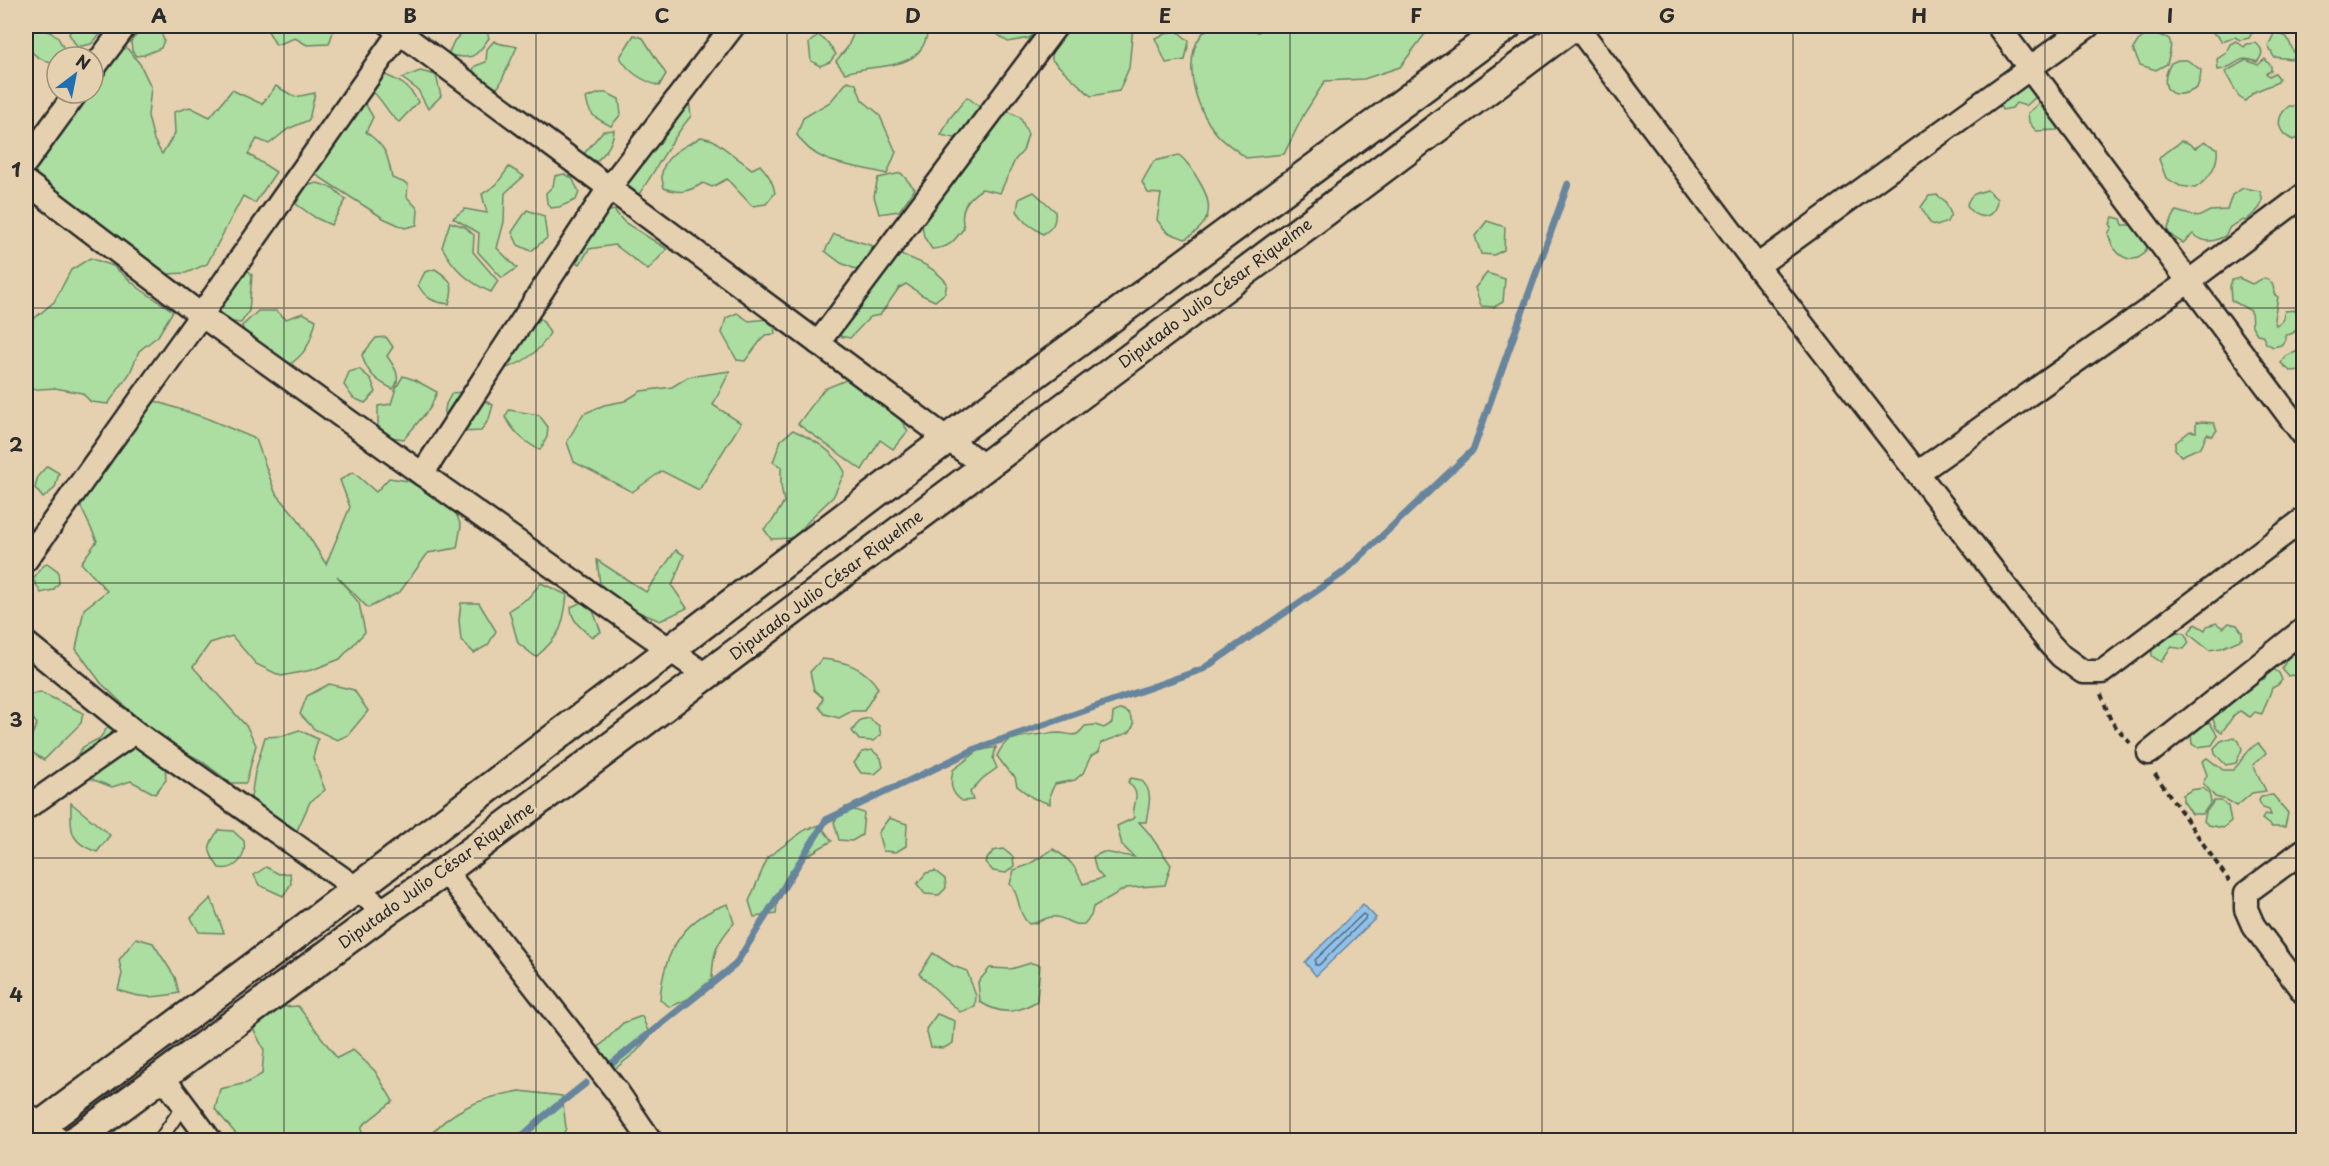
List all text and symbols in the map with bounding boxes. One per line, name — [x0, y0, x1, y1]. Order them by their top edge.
text: A — [151, 0, 167, 30]
text: B — [403, 0, 417, 30]
text: C — [654, 0, 670, 30]
text: D — [905, 0, 921, 30]
text: E — [1159, 0, 1171, 30]
text: F — [1410, 0, 1422, 30]
text: G — [1659, 0, 1675, 30]
text: H — [1911, 0, 1927, 30]
text: I — [2167, 0, 2173, 30]
north arrow — [45, 45, 105, 105]
text: N — [72, 48, 95, 75]
text: 1 — [11, 154, 21, 184]
street label: Diputado Julio César Riquelme — [1113, 211, 1316, 373]
text: 2 — [9, 429, 23, 459]
street label: Diputado Julio César Riquelme — [724, 503, 927, 665]
text: 3 — [9, 704, 23, 734]
street label: Diputado Julio César Riquelme — [333, 795, 538, 954]
text: 4 — [9, 979, 23, 1009]

